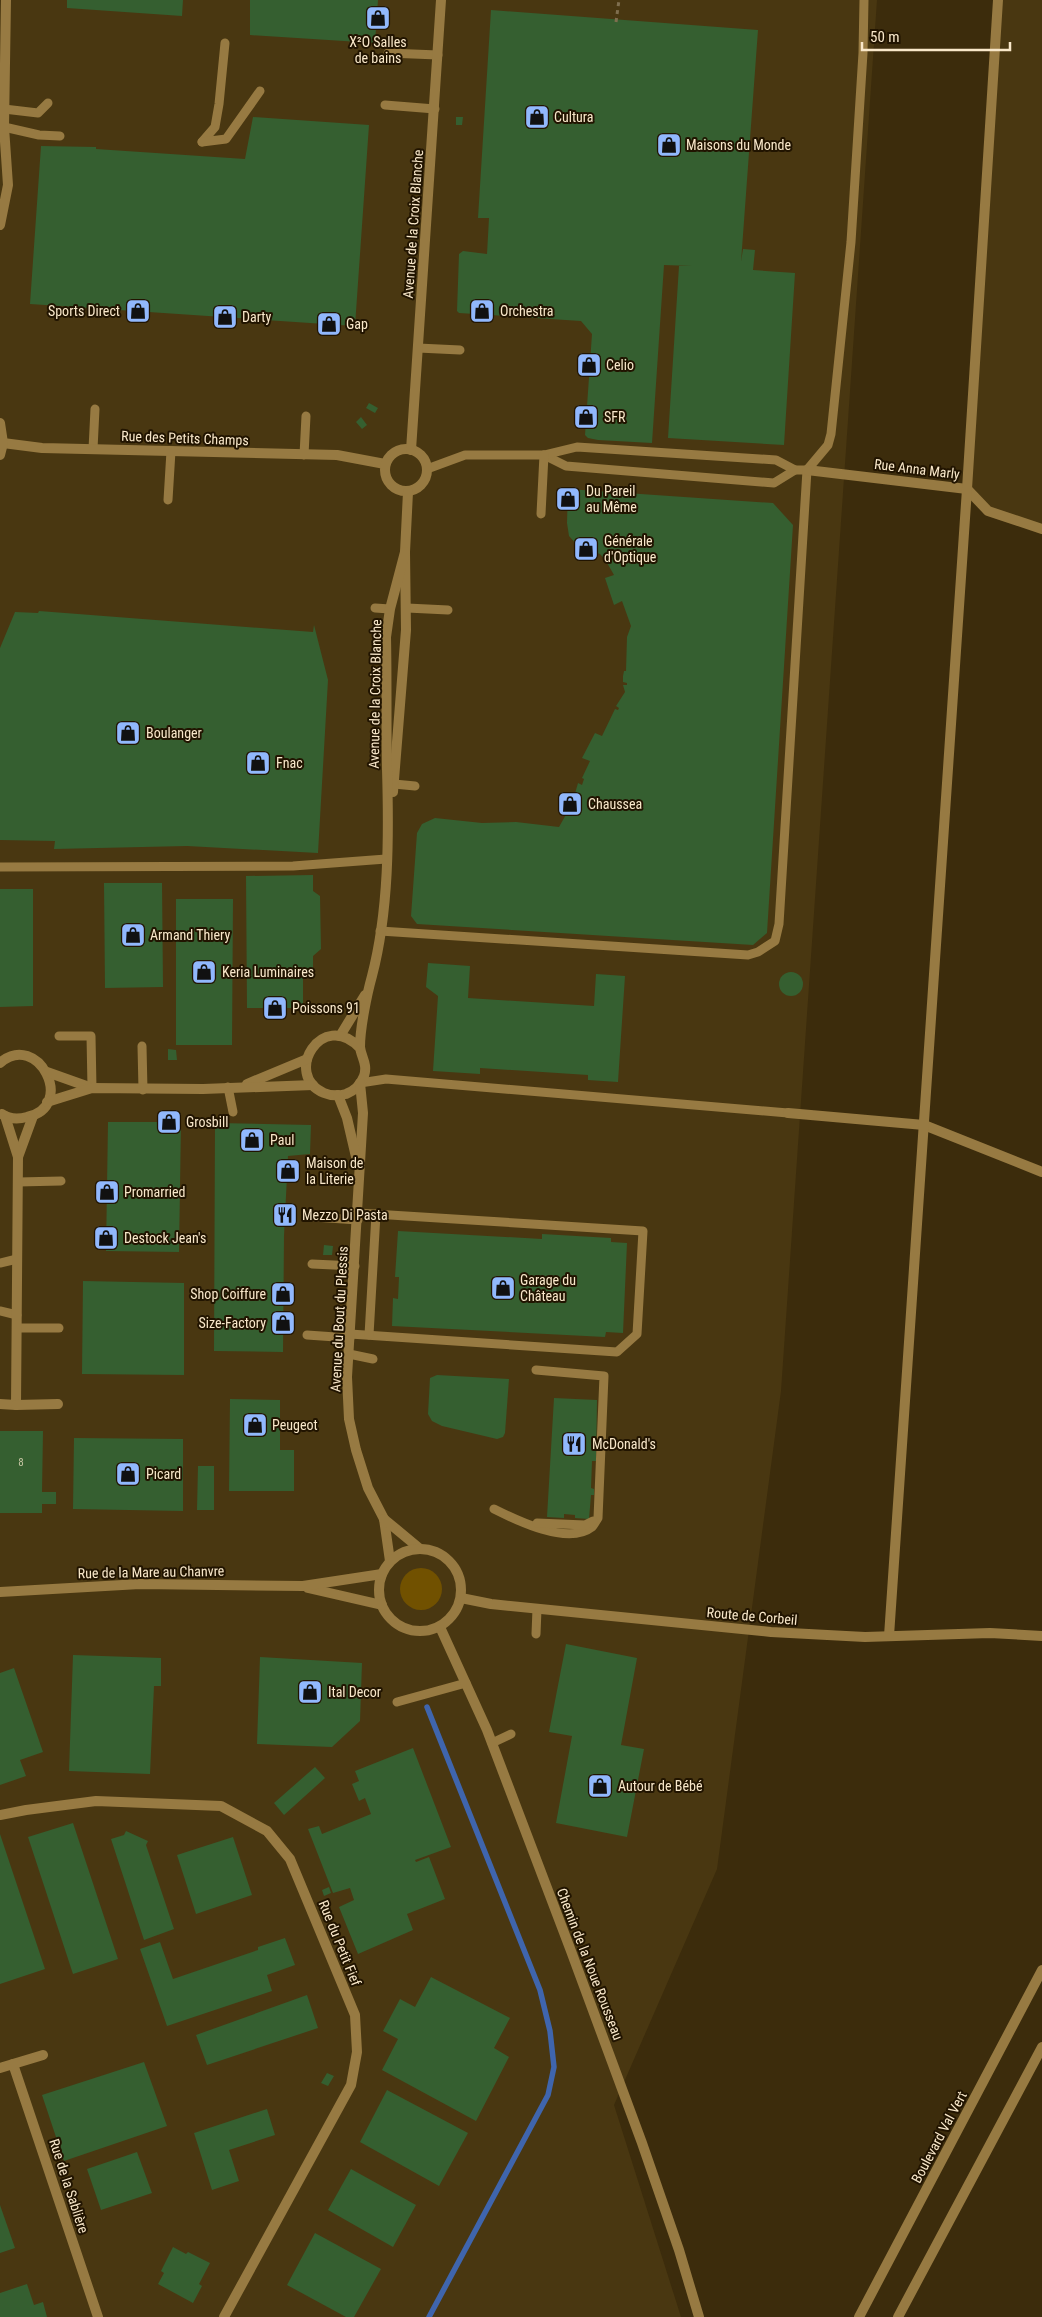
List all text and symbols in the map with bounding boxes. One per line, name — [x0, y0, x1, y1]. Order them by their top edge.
shop icon: X²O Salles de bains — [365, 5, 391, 31]
scale bar — [862, 20, 1010, 52]
text: 50 m — [870, 28, 900, 46]
place label: X²O Salles de bains — [349, 34, 407, 66]
shop icon: Cultura — [524, 104, 550, 130]
place label: Cultura — [554, 109, 594, 125]
shop icon: Maisons du Monde — [656, 132, 682, 158]
place label: Maisons du Monde — [686, 137, 792, 153]
street label: Avenue de la Croix Blanche — [400, 149, 426, 299]
shop icon: Sports Direct — [125, 298, 151, 324]
shop icon: Orchestra — [469, 298, 495, 324]
place label: Sports Direct — [48, 303, 120, 319]
place label: Orchestra — [500, 303, 554, 319]
shop icon: Darty — [212, 304, 238, 330]
place label: Darty — [242, 309, 271, 325]
shop icon: Gap — [316, 311, 342, 337]
place label: Gap — [346, 316, 368, 332]
shop icon: Celio — [576, 352, 602, 378]
place label: Celio — [606, 357, 634, 373]
shop icon: SFR — [573, 404, 599, 430]
place label: SFR — [604, 409, 626, 425]
street label: Rue des Petits Champs — [121, 428, 249, 448]
street label: Rue Anna Marly — [873, 456, 961, 482]
place label: Du Pareil au Même — [586, 483, 637, 515]
shop icon: Du Pareil au Même — [555, 486, 581, 512]
place label: Générale d'Optique — [604, 533, 657, 565]
shop icon: Générale d'Optique — [573, 536, 599, 562]
street label: Avenue de la Croix Blanche — [366, 619, 384, 769]
shop icon: Boulanger — [115, 720, 141, 746]
place label: Boulanger — [146, 725, 202, 741]
shop icon: Fnac — [245, 750, 271, 776]
place label: Fnac — [276, 755, 303, 771]
shop icon: Chaussea — [557, 791, 583, 817]
place label: Chaussea — [588, 796, 642, 812]
shop icon: Armand Thiery — [120, 922, 146, 948]
place label: Armand Thiery — [150, 927, 230, 943]
shop icon: Keria Luminaires — [191, 959, 217, 985]
place label: Keria Luminaires — [222, 964, 314, 980]
shop icon: Poissons 91 — [262, 995, 288, 1021]
place label: Poissons 91 — [292, 1000, 360, 1016]
shop icon: Grosbill — [156, 1109, 182, 1135]
place label: Grosbill — [186, 1114, 228, 1130]
shop icon: Paul — [239, 1127, 265, 1153]
place label: Paul — [270, 1132, 294, 1148]
place label: Maison de la Literie — [306, 1155, 364, 1187]
shop icon: Maison de la Literie — [275, 1158, 301, 1184]
shop icon: Promarried — [94, 1179, 120, 1205]
place label: Promarried — [124, 1184, 185, 1200]
restaurant icon: Mezzo Di Pasta — [272, 1202, 298, 1228]
place label: Mezzo Di Pasta — [302, 1207, 388, 1223]
shop icon: Destock Jean's — [93, 1225, 119, 1251]
place label: Destock Jean's — [124, 1230, 206, 1246]
street label: Avenue du Bout du Plessis — [327, 1246, 351, 1392]
place label: Garage du Château — [520, 1272, 576, 1304]
shop icon: Garage du Château — [490, 1275, 516, 1301]
shop icon: Shop Coiffure — [270, 1281, 296, 1307]
place label: Shop Coiffure — [190, 1286, 266, 1302]
shop icon: Size-Factory — [270, 1310, 296, 1336]
place label: Size-Factory — [199, 1315, 266, 1331]
shop icon: Peugeot — [242, 1412, 268, 1438]
place label: Peugeot — [272, 1417, 318, 1433]
restaurant icon: McDonald's — [561, 1431, 587, 1457]
place label: McDonald's — [592, 1436, 656, 1452]
house number: 8 — [18, 1456, 24, 1469]
shop icon: Picard — [115, 1461, 141, 1487]
place label: Picard — [146, 1466, 181, 1482]
street label: Rue de la Mare au Chanvre — [78, 1563, 225, 1581]
street label: Route de Corbeil — [706, 1604, 798, 1628]
shop icon: Ital Decor — [297, 1679, 323, 1705]
place label: Ital Decor — [328, 1684, 381, 1700]
shop icon: Autour de Bébé — [587, 1773, 613, 1799]
place label: Autour de Bébé — [618, 1778, 703, 1794]
street label: Chemin de la Noue Rousseau — [554, 1886, 626, 2042]
street label: Rue du Petit Fief — [316, 1898, 365, 1989]
street label: Boulevard Val Vert — [908, 2088, 970, 2186]
street label: Rue de la Sablière — [46, 2137, 92, 2236]

